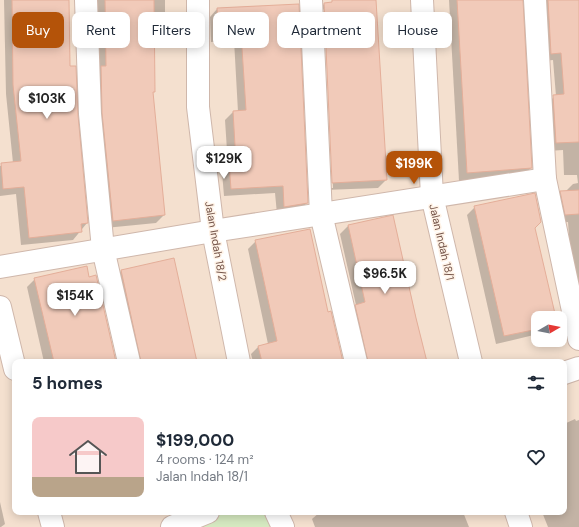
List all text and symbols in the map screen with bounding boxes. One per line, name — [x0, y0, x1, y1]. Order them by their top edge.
chip: Buy — [12, 12, 64, 48]
chip: Rent — [72, 12, 130, 48]
chip: Filters — [138, 12, 205, 48]
chip: New — [213, 12, 269, 48]
chip: Apartment — [277, 12, 375, 48]
chip: House — [383, 12, 452, 48]
pin: $103K — [19, 86, 75, 120]
text: $103K — [28, 90, 66, 107]
pin: $129K — [196, 146, 252, 180]
text: $129K — [206, 150, 242, 167]
pin: $199K — [386, 151, 442, 185]
text: $199K — [395, 155, 433, 172]
street label: Jalan Indah 18/2 — [202, 200, 230, 282]
street label: Jalan Indah 18/1 — [426, 203, 458, 281]
pin: $96.5K — [352, 261, 418, 295]
text: $96.5K — [363, 265, 407, 282]
pin: $154K — [47, 283, 103, 317]
text: $154K — [56, 287, 94, 304]
north arrow — [531, 311, 567, 347]
map controls — [531, 311, 567, 347]
text: 5 homes — [32, 372, 103, 394]
icon: filters — [525, 372, 547, 394]
text: $199,000 — [156, 429, 234, 451]
icon: home — [64, 433, 112, 481]
icon: heart — [525, 446, 547, 468]
text: 4 rooms · 124 m² — [156, 451, 253, 468]
text: Jalan Indah 18/1 — [156, 468, 248, 485]

